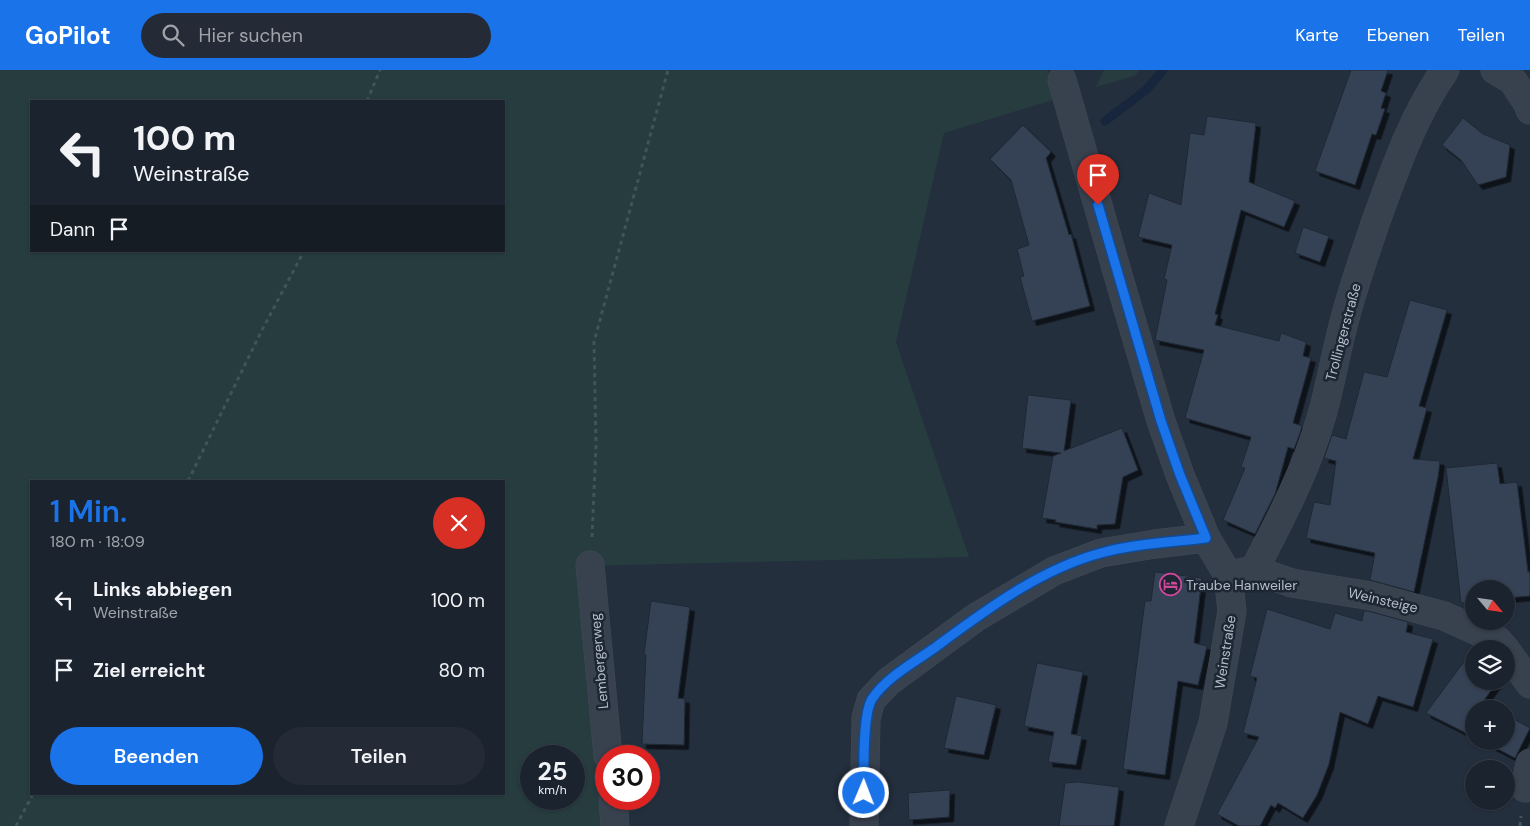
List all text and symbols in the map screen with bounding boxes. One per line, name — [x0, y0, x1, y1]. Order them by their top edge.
search box — [141, 13, 491, 58]
text: GoPilot — [25, 20, 111, 51]
icon: search — [159, 21, 187, 49]
text: Hier suchen — [199, 23, 303, 48]
text: Karte — [1295, 23, 1339, 47]
text: Ebenen — [1367, 23, 1429, 47]
text: Teilen — [1457, 23, 1505, 47]
text: 100 m — [133, 115, 236, 161]
icon: left — [50, 120, 115, 185]
pin — [1077, 154, 1119, 205]
text: Weinstraße — [133, 159, 250, 188]
icon: arrive — [1084, 161, 1112, 189]
icon: arrive — [105, 215, 133, 243]
text: Dann — [50, 217, 95, 242]
street label: Trollingerstraße — [1321, 281, 1365, 383]
text: 1 Min. — [50, 492, 127, 531]
button: close — [433, 497, 485, 549]
text: 180 m · 18:09 — [50, 531, 145, 552]
hotel icon: Traube Hanweiler — [1158, 573, 1182, 597]
place label: Traube Hanweiler — [1186, 576, 1297, 594]
text: Links abbiegen — [93, 577, 232, 602]
north arrow — [1465, 580, 1515, 630]
map controls — [1465, 580, 1515, 810]
street label: Weinsteige — [1346, 583, 1420, 617]
icon: left — [50, 586, 78, 614]
text: 100 m — [431, 588, 485, 613]
text: Weinstraße — [93, 602, 178, 623]
street label: Lembergerweg — [586, 612, 612, 710]
street label: Weinstraße — [1210, 614, 1240, 690]
button: layers — [1465, 640, 1515, 690]
icon: arrive — [50, 656, 78, 684]
text: Ziel erreicht — [93, 658, 205, 683]
text: 80 m — [438, 658, 485, 683]
button: + — [1465, 700, 1515, 750]
button: Beenden — [50, 727, 263, 785]
button: Teilen — [273, 727, 485, 785]
speed limit sign: 30 — [595, 745, 660, 810]
text: 25 — [538, 755, 567, 788]
button: − — [1465, 760, 1515, 810]
position arrow — [837, 766, 889, 818]
text: km/h — [538, 782, 567, 798]

